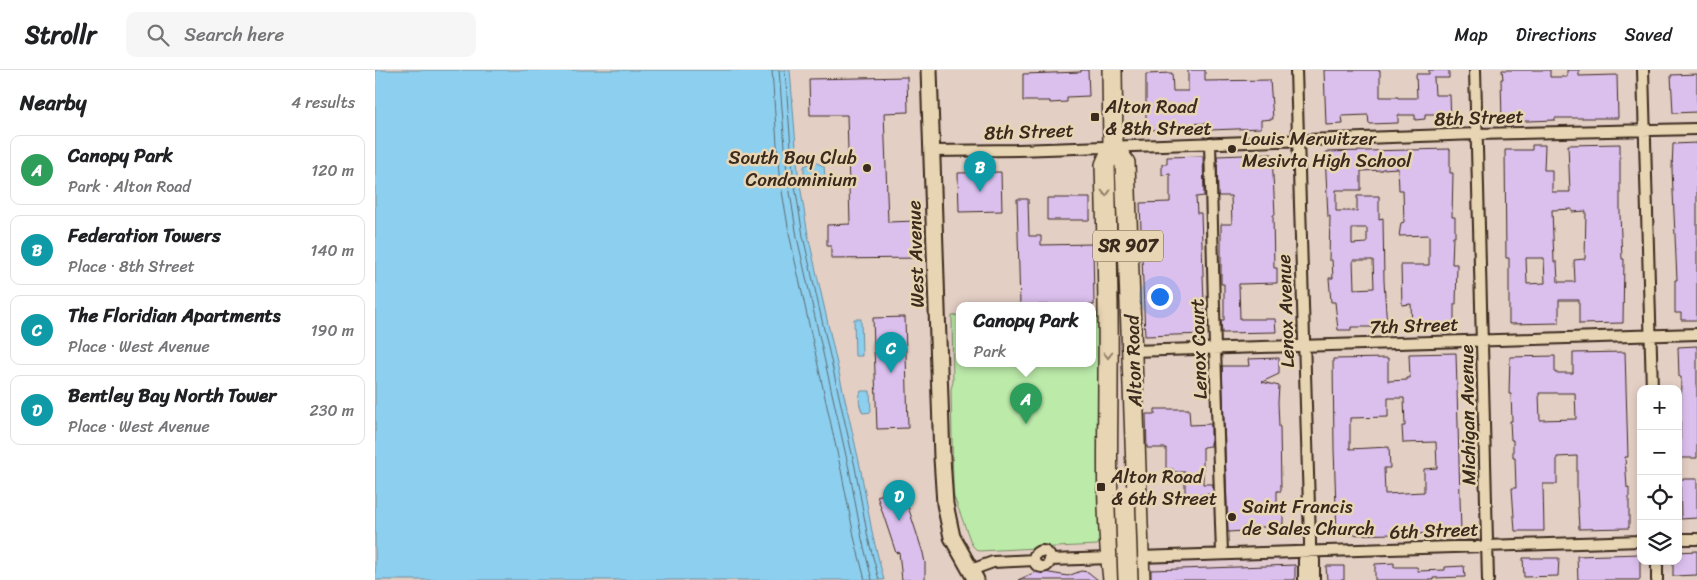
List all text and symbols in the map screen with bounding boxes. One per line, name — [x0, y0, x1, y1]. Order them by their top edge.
search box — [126, 12, 476, 57]
text: Strollr — [25, 14, 96, 56]
text: Search here — [184, 18, 284, 51]
text: Map — [1455, 19, 1488, 51]
text: Directions — [1516, 19, 1597, 51]
text: Saved — [1625, 19, 1672, 51]
icon: search — [144, 21, 172, 49]
text: Nearby — [20, 84, 86, 122]
text: 4 results — [291, 88, 355, 117]
place label: Alton Road & 8th Street — [1104, 90, 1212, 145]
street label: 8th Street — [1434, 99, 1525, 136]
marker: Alton Road & 8th Street — [1089, 111, 1101, 123]
street label: 8th Street — [984, 113, 1075, 150]
place label: Louis Merwitzer Mesivta High School — [1242, 122, 1412, 177]
text: Canopy Park — [68, 139, 173, 172]
place label: South Bay Club Condominium — [729, 141, 857, 196]
marker: Louis Merwitzer Mesivta High School — [1226, 143, 1238, 155]
pin: B — [964, 151, 996, 192]
text: A — [32, 156, 42, 185]
text: 120 m — [311, 156, 354, 185]
marker: South Bay Club Condominium — [861, 162, 873, 174]
text: Park · Alton Road — [68, 172, 191, 201]
one-way arrow — [1101, 190, 1111, 197]
street label: West Avenue — [897, 199, 934, 308]
text: Federation Towers — [68, 219, 221, 252]
road number: SR 907 — [1093, 230, 1163, 262]
text: B — [32, 236, 42, 265]
text: 140 m — [311, 236, 354, 265]
text: Place · 8th Street — [68, 252, 195, 281]
street label: Lenox Avenue — [1267, 253, 1304, 368]
your location — [1147, 284, 1173, 310]
street label: Lenox Court — [1180, 298, 1217, 400]
text: The Floridian Apartments — [68, 299, 280, 332]
popup — [956, 302, 1096, 367]
text: Canopy Park — [974, 304, 1078, 337]
street label: 7th Street — [1369, 307, 1459, 344]
street label: Alton Road — [1115, 313, 1152, 408]
text: C — [32, 316, 42, 345]
text: 190 m — [311, 316, 354, 345]
text: Place · West Avenue — [68, 332, 210, 361]
pin: C — [875, 332, 907, 373]
text: Park — [974, 337, 1006, 366]
street label: Michigan Avenue — [1450, 344, 1485, 486]
one-way arrow — [1103, 352, 1113, 360]
text: Bentley Bay North Tower — [68, 379, 276, 412]
pin: A — [1010, 383, 1042, 424]
map controls — [1637, 385, 1682, 565]
button: + — [1637, 385, 1682, 430]
text: D — [32, 396, 42, 425]
text: 230 m — [309, 396, 354, 425]
text: Place · West Avenue — [68, 412, 210, 441]
button: − — [1637, 430, 1682, 475]
place label: Alton Road & 6th Street — [1110, 460, 1217, 515]
button: locate — [1637, 475, 1682, 520]
pin: D — [883, 480, 915, 521]
marker: Alton Road & 6th Street — [1095, 481, 1107, 493]
place label: Saint Francis de Sales Church — [1242, 490, 1375, 545]
marker: Saint Francis de Sales Church — [1226, 511, 1238, 523]
street label: 6th Street — [1389, 512, 1479, 549]
button: layers — [1637, 520, 1682, 565]

